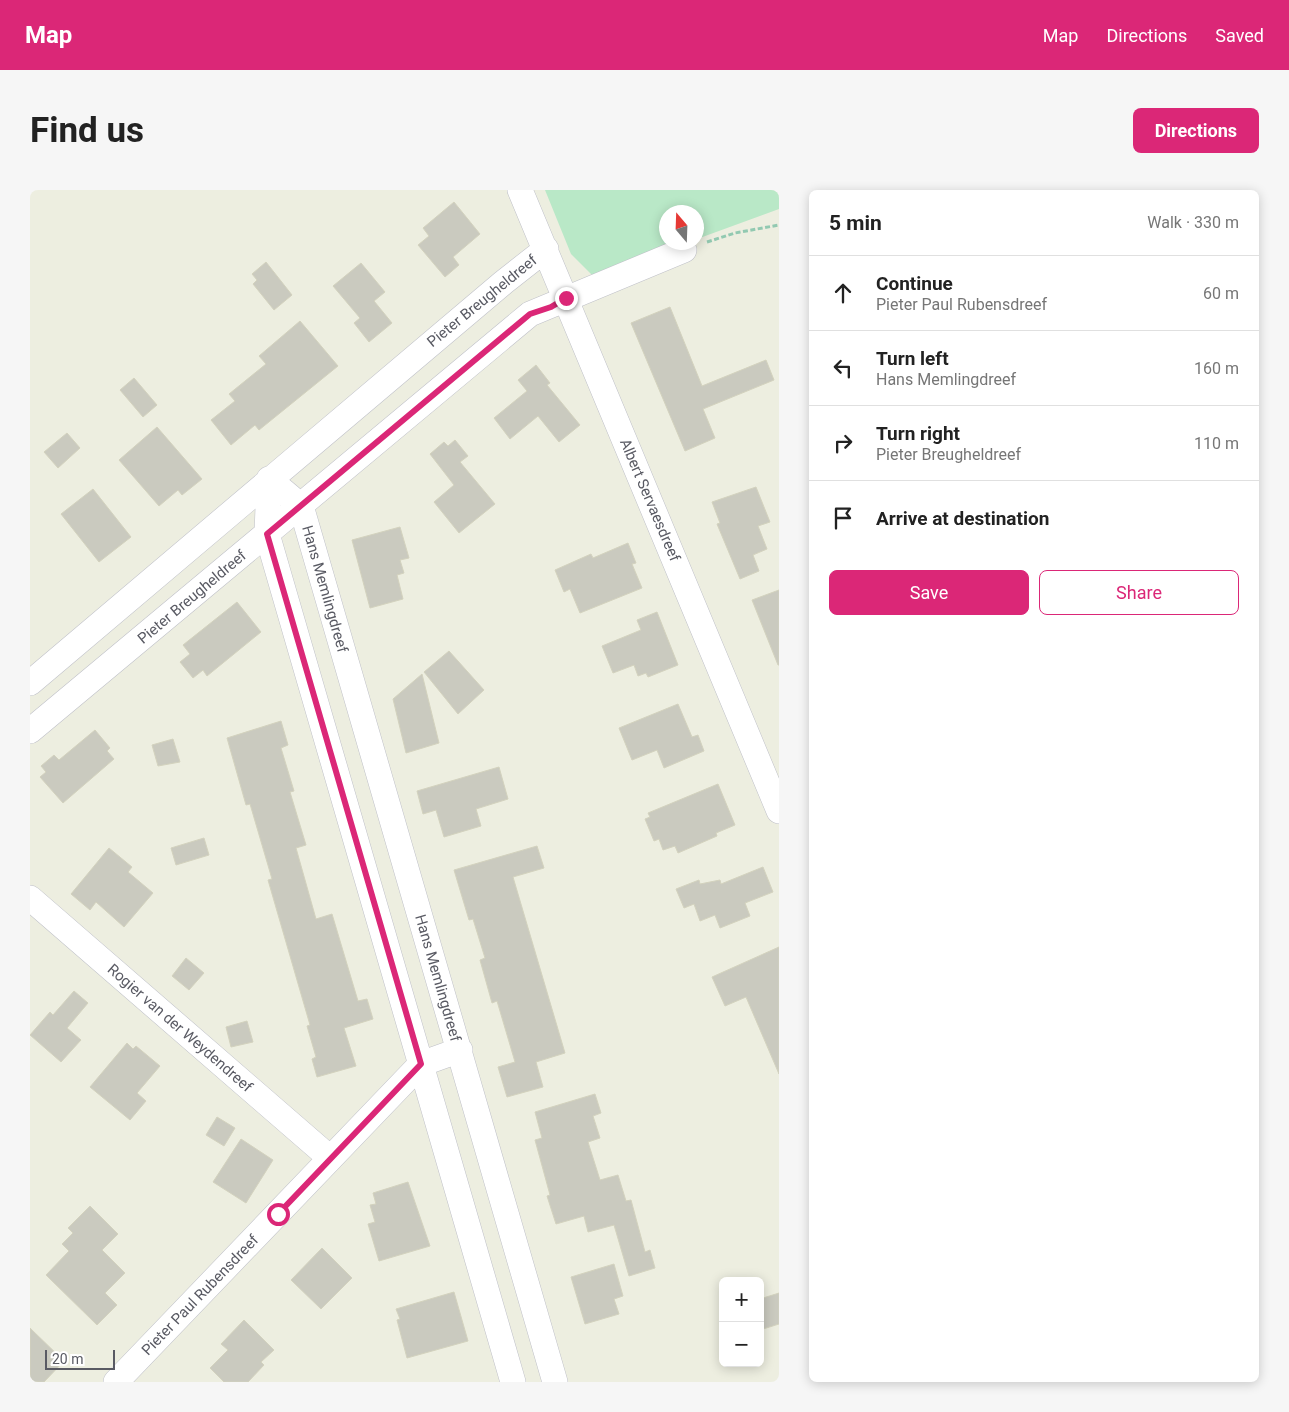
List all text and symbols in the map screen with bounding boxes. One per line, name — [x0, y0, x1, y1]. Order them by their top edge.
text: Map — [25, 21, 72, 49]
text: Map — [1043, 25, 1078, 46]
text: Directions — [1106, 25, 1187, 46]
text: Saved — [1215, 25, 1264, 46]
button: Directions — [1133, 108, 1259, 153]
text: Find us — [30, 110, 144, 151]
north arrow — [659, 205, 704, 250]
text: 5 min — [829, 211, 882, 235]
text: Walk · 330 m — [1147, 213, 1239, 232]
street label: Pieter Breugheldreef — [423, 251, 541, 351]
text: Continue — [876, 272, 953, 295]
icon: ahead — [829, 279, 857, 307]
text: 60 m — [1203, 284, 1239, 303]
route end — [555, 287, 578, 310]
text: Pieter Paul Rubensdreef — [876, 295, 1047, 314]
text: Turn left — [876, 347, 949, 370]
icon: left — [829, 354, 857, 382]
text: 160 m — [1194, 359, 1239, 378]
text: Hans Memlingdreef — [876, 370, 1016, 389]
text: Turn right — [876, 422, 960, 445]
icon: right — [829, 429, 857, 457]
text: 110 m — [1194, 434, 1239, 453]
street label: Albert Servaesdreef — [616, 436, 684, 565]
text: Pieter Breugheldreef — [876, 445, 1021, 464]
icon: arrive — [829, 504, 857, 532]
text: Arrive at destination — [876, 507, 1049, 530]
street label: Hans Memlingdreef — [298, 523, 352, 655]
street label: Pieter Breugheldreef — [134, 546, 250, 648]
button: Save — [829, 570, 1029, 615]
button: Share — [1039, 570, 1239, 615]
street label: Hans Memlingdreef — [411, 912, 465, 1044]
street label: Rogier van der Weydendreef — [104, 960, 257, 1096]
route start — [267, 1203, 290, 1226]
street label: Pieter Paul Rubensdreef — [138, 1231, 263, 1359]
map controls — [719, 1277, 764, 1367]
button: + — [719, 1277, 764, 1322]
button: − — [719, 1322, 764, 1367]
scale bar — [45, 1347, 115, 1370]
text: 20 m — [52, 1351, 84, 1367]

